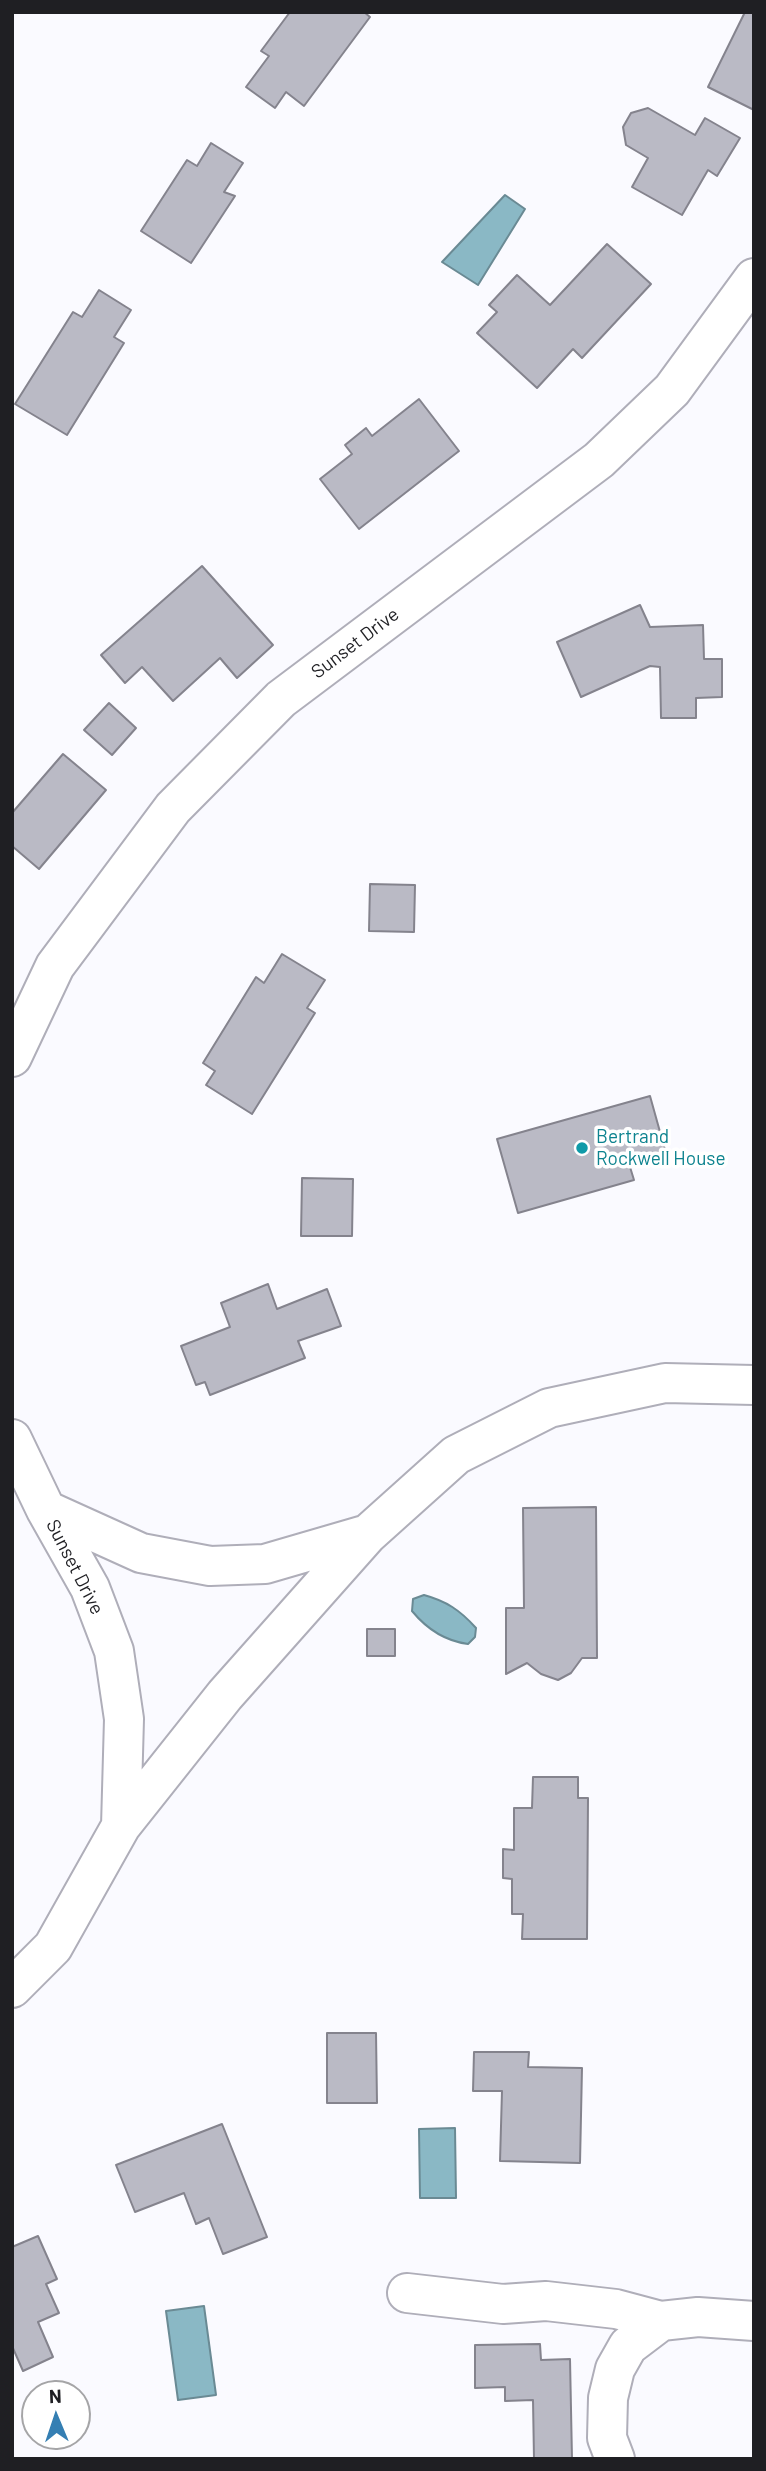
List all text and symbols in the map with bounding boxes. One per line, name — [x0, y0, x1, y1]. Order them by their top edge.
street label: Sunset Drive — [307, 603, 403, 683]
place label: Bertrand Rockwell House — [596, 1126, 726, 1170]
marker: Bertrand Rockwell House — [574, 1140, 590, 1156]
street label: Sunset Drive — [41, 1516, 109, 1618]
north arrow — [21, 2380, 91, 2450]
text: N — [49, 2384, 62, 2407]

